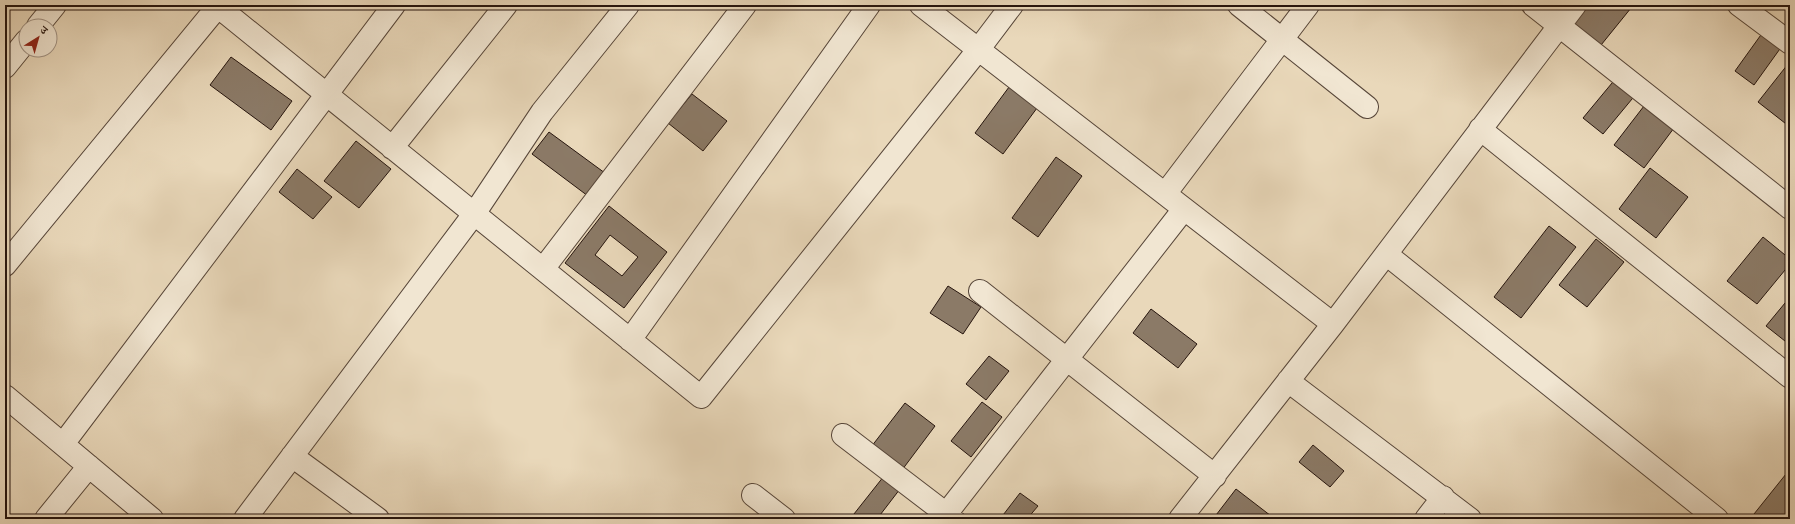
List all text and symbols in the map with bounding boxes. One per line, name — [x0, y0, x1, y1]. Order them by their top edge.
north arrow — [18, 18, 58, 58]
text: उ — [37, 25, 50, 38]

